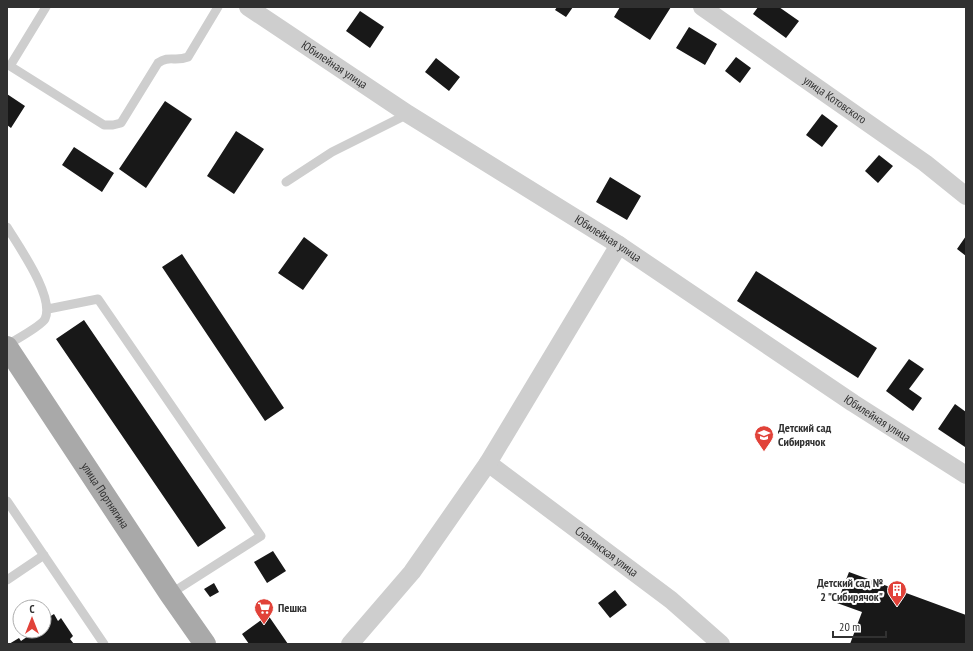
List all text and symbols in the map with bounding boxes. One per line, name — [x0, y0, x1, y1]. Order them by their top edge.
street label: Юбилейная улица — [299, 37, 371, 92]
street label: улица Котовского — [800, 72, 870, 127]
street label: Юбилейная улица — [572, 211, 645, 265]
street label: Юбилейная улица — [841, 391, 914, 445]
place label: Детский сад Сибирячок — [778, 420, 831, 449]
school or university icon: Детский сад Сибирячок — [753, 424, 775, 452]
street label: улица Портнягина — [78, 459, 133, 531]
street label: Славянская улица — [572, 523, 641, 580]
place label: Детский сад № 2 "Сибирячок" — [817, 575, 883, 604]
building icon: Детский сад № 2 "Сибирячок" — [886, 579, 908, 607]
supermarket icon: Пешка — [253, 597, 275, 625]
north arrow — [12, 599, 52, 639]
place label: Пешка — [278, 600, 307, 615]
text: С — [29, 602, 35, 616]
scale bar — [833, 613, 886, 639]
text: 20 m — [839, 619, 860, 634]

